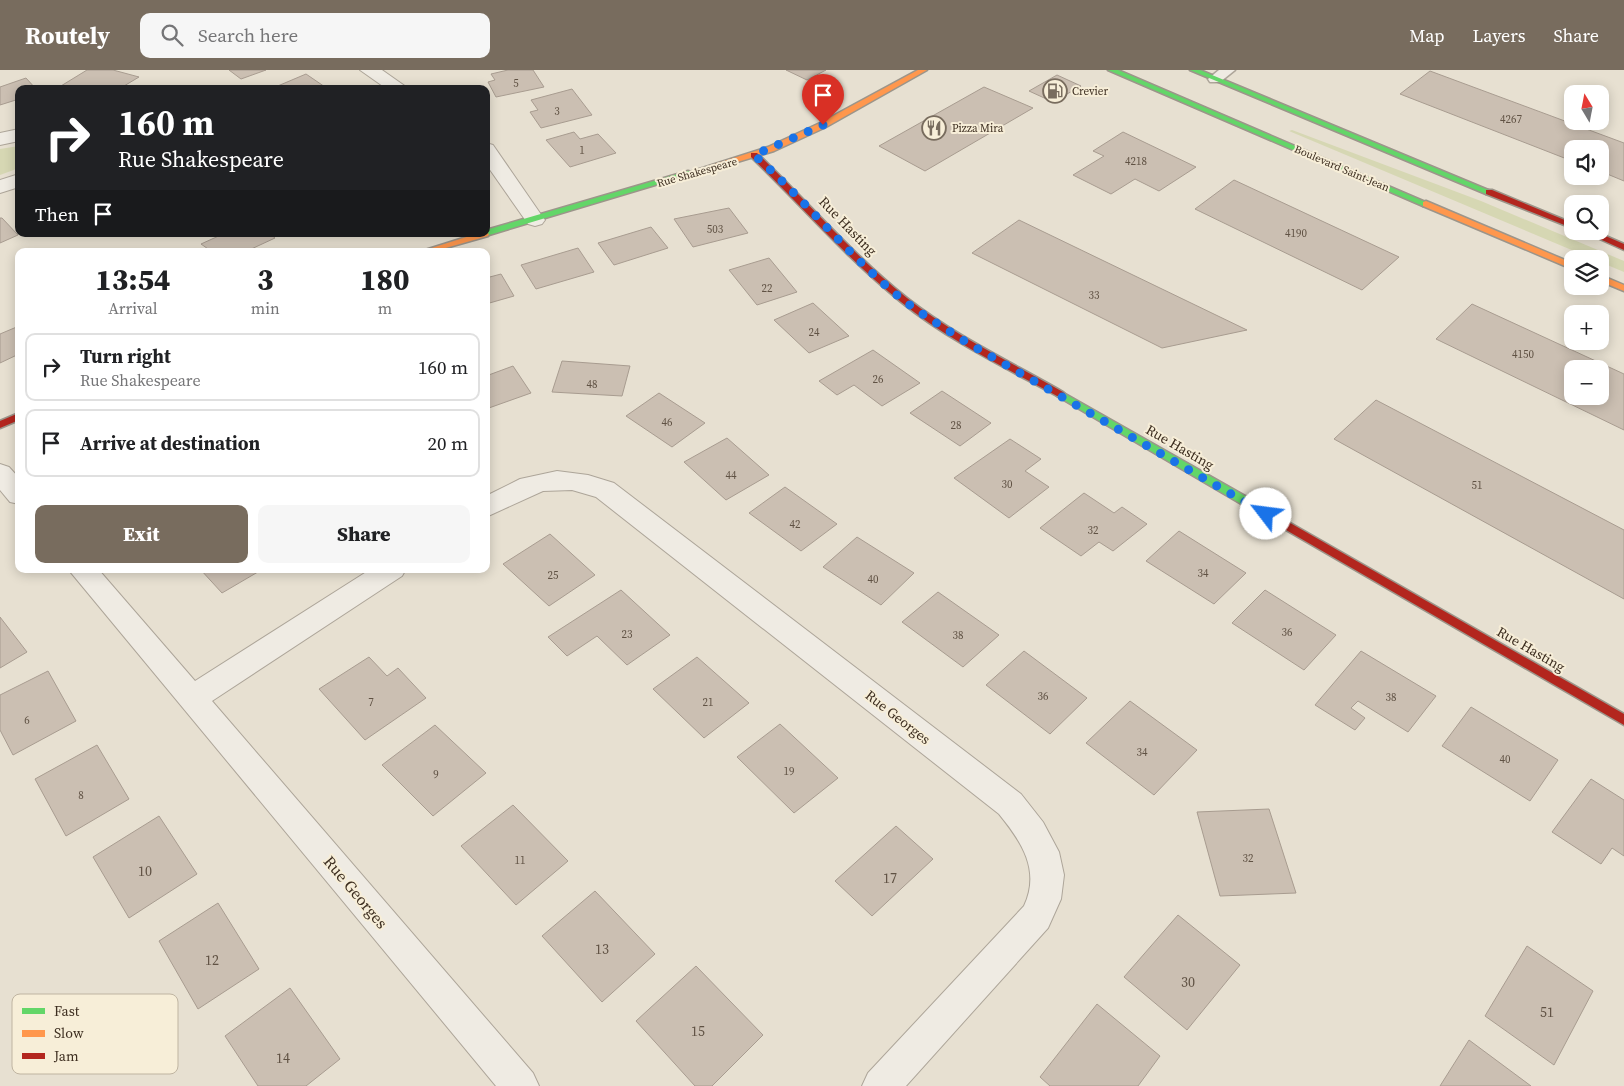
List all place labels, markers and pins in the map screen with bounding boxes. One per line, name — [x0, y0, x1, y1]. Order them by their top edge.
pin — [802, 74, 844, 125]
fuel station icon: Crevier — [1042, 78, 1068, 104]
place label: Crevier — [1072, 84, 1108, 99]
restaurant icon: Pizza Mira — [921, 115, 947, 141]
place label: Pizza Mira — [952, 121, 1004, 136]

